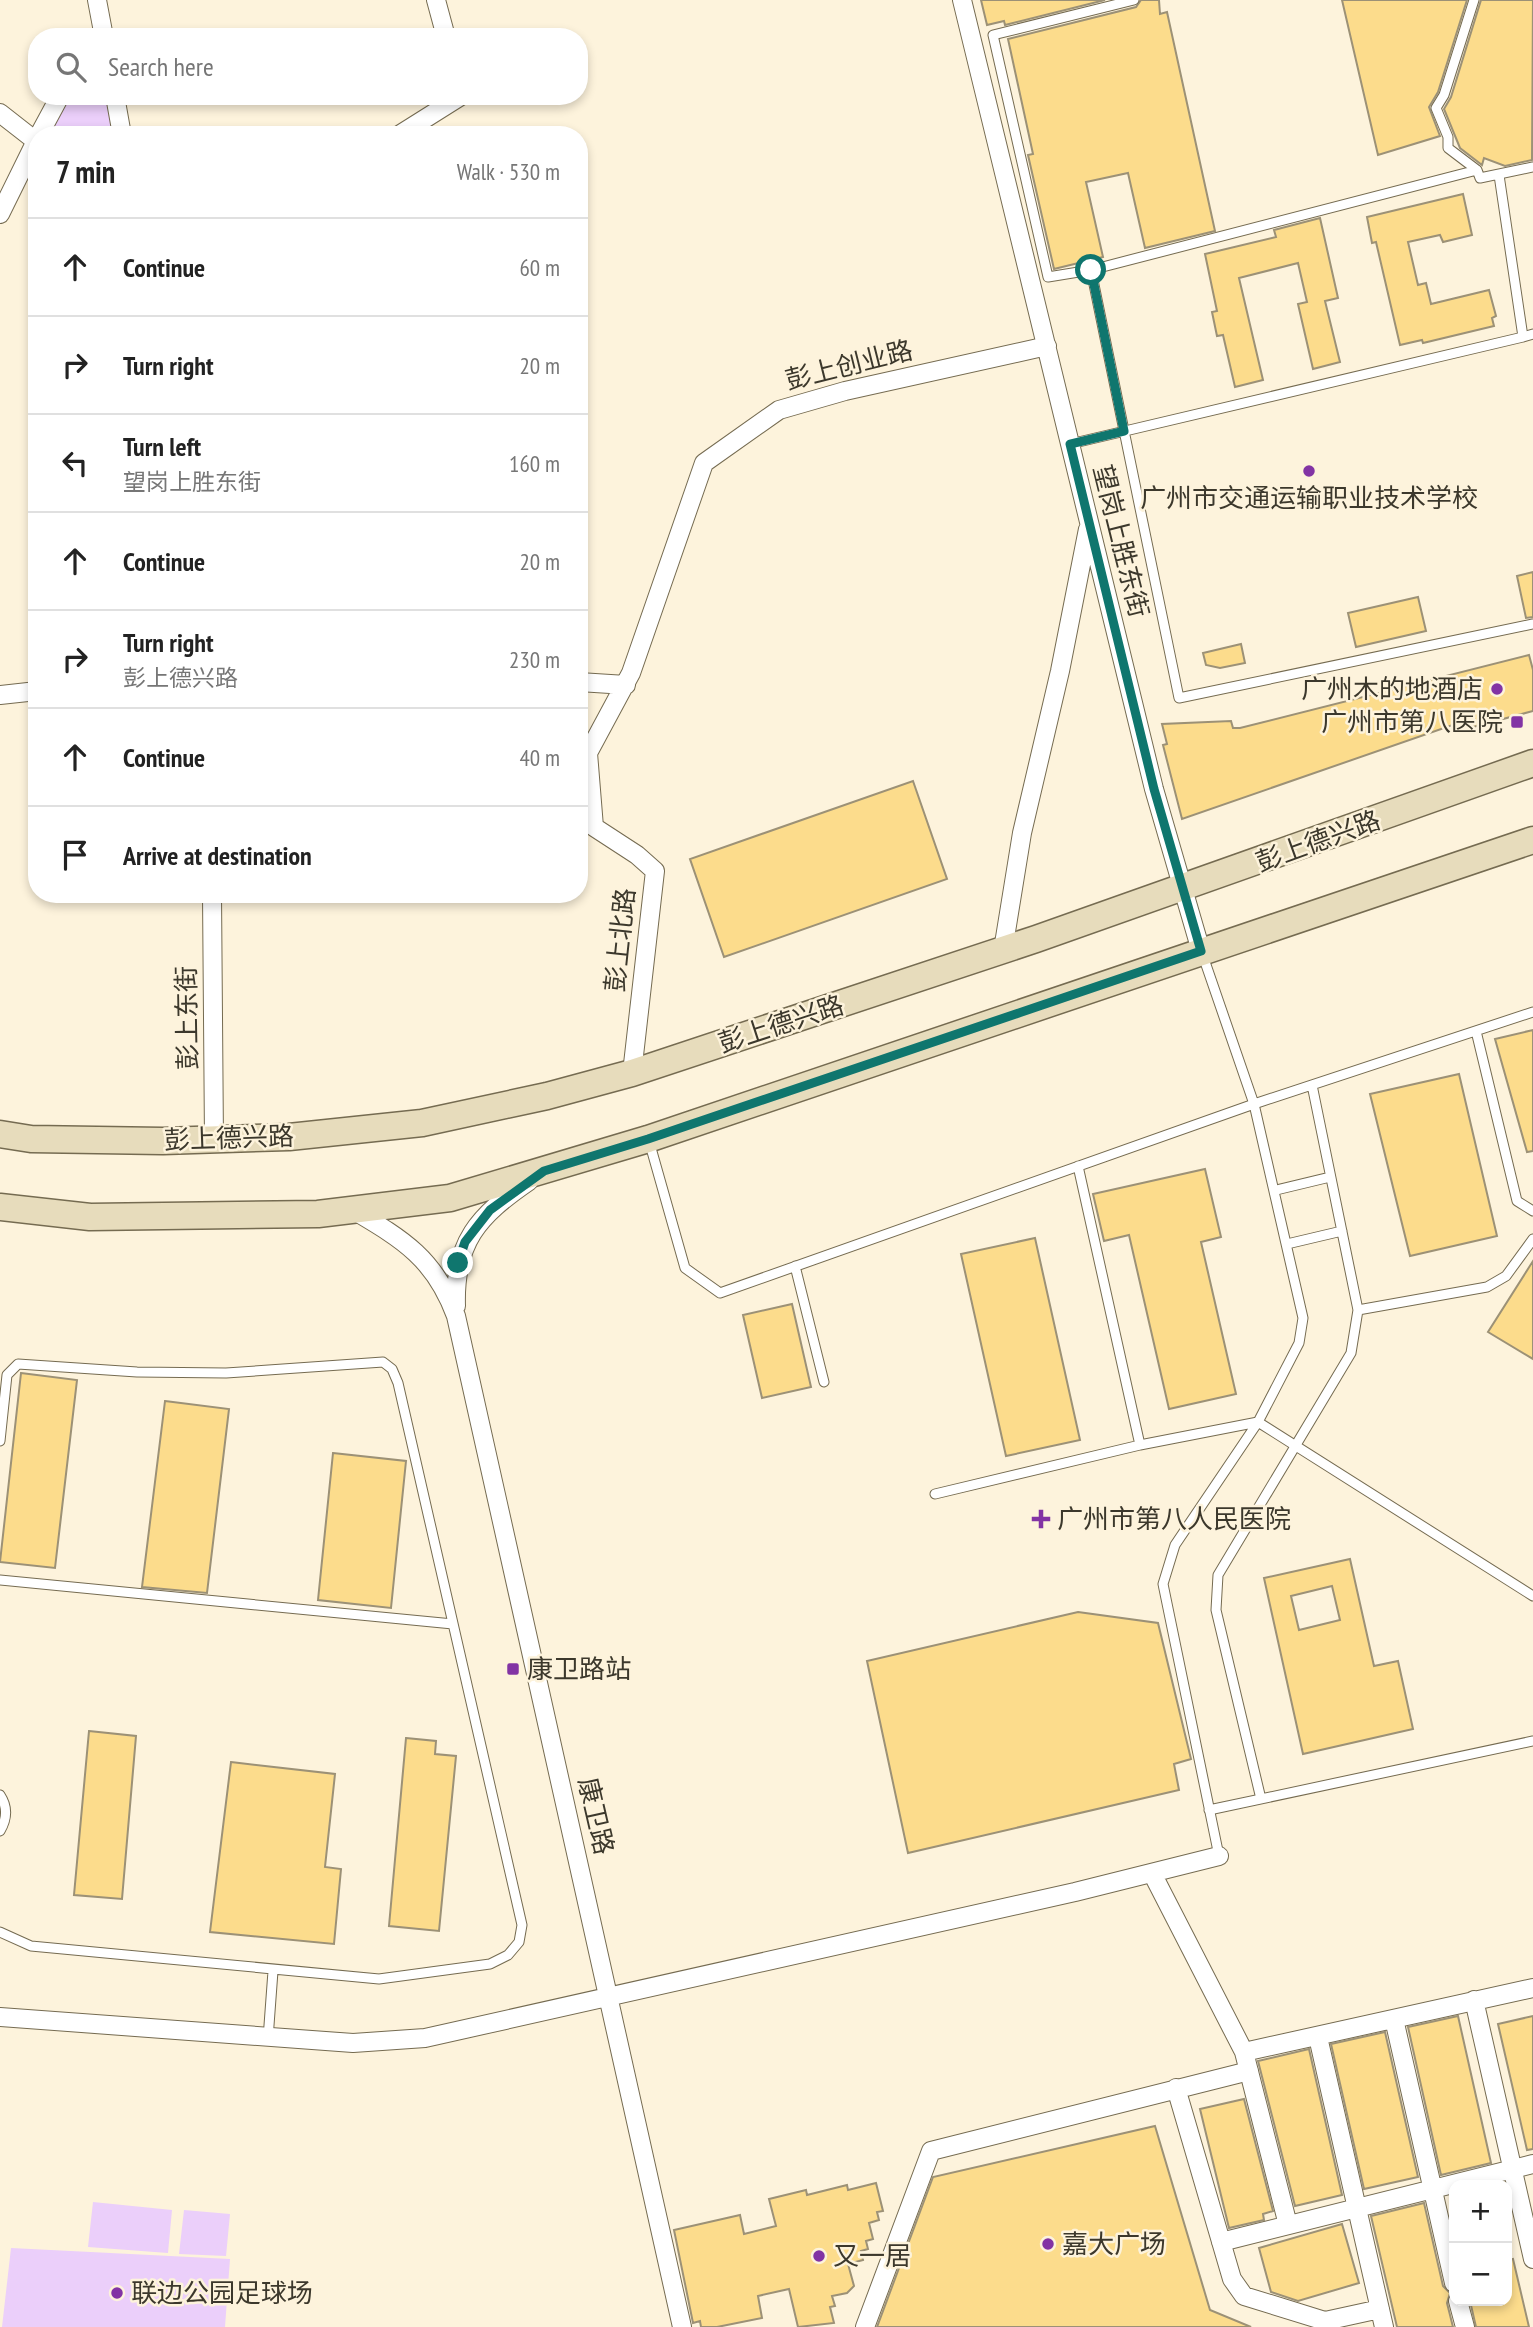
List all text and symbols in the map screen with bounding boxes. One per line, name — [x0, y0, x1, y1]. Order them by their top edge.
search box — [28, 28, 588, 105]
icon: search — [52, 48, 90, 86]
text: Search here — [108, 50, 214, 83]
text: 7 min — [56, 152, 115, 191]
text: Walk · 530 m — [457, 157, 560, 186]
icon: ahead — [56, 248, 94, 286]
text: Continue — [123, 251, 205, 284]
text: 60 m — [519, 253, 560, 282]
route start — [1075, 254, 1106, 285]
street label: 彭上创业路 — [782, 333, 916, 396]
icon: right — [56, 346, 94, 384]
text: Turn right — [123, 349, 214, 382]
text: 20 m — [519, 351, 560, 380]
text: Turn left — [123, 430, 201, 463]
icon: left — [56, 444, 94, 482]
text: 160 m — [509, 449, 560, 478]
street label: 望岗上胜东街 — [1087, 461, 1156, 621]
marker: 广州市交通运输职业技术学校 — [1301, 463, 1317, 479]
text: 望岗上胜东街 — [123, 467, 261, 496]
place label: 广州市交通运输职业技术学校 — [1140, 481, 1478, 514]
icon: ahead — [56, 542, 94, 580]
text: Continue — [123, 545, 205, 578]
text: 20 m — [519, 547, 560, 576]
text: Turn right — [123, 626, 214, 659]
icon: right — [56, 640, 94, 678]
text: 230 m — [509, 645, 560, 674]
text: 彭上德兴路 — [123, 663, 238, 692]
place label: 广州木的地酒店 — [1301, 672, 1483, 705]
marker: 广州木的地酒店 — [1489, 681, 1505, 697]
place label: 广州市第八医院 — [1321, 705, 1503, 738]
marker: 广州市第八医院 — [1509, 714, 1525, 730]
icon: ahead — [56, 738, 94, 776]
text: Continue — [123, 741, 205, 774]
text: 40 m — [519, 743, 560, 772]
street label: 彭上德兴路 — [1251, 803, 1385, 878]
icon: arrive — [56, 836, 94, 874]
text: Arrive at destination — [123, 839, 312, 872]
street label: 彭上北路 — [598, 887, 641, 993]
street label: 彭上东街 — [169, 966, 204, 1070]
street label: 彭上德兴路 — [714, 988, 848, 1059]
street label: 彭上德兴路 — [163, 1119, 295, 1156]
route end — [442, 1247, 473, 1278]
place label: 广州市第八人民医院 — [1057, 1502, 1291, 1535]
marker: 广州市第八人民医院 — [1031, 1509, 1051, 1529]
place label: 康卫路站 — [527, 1652, 631, 1685]
marker: 康卫路站 — [505, 1661, 521, 1677]
street label: 康卫路 — [572, 1774, 621, 1858]
map controls — [1449, 2180, 1512, 2306]
button: + — [1449, 2180, 1512, 2243]
place label: 嘉大广场 — [1062, 2227, 1166, 2260]
marker: 嘉大广场 — [1040, 2236, 1056, 2252]
place label: 又一居 — [833, 2239, 911, 2272]
button: − — [1449, 2243, 1512, 2306]
marker: 又一居 — [811, 2248, 827, 2264]
place label: 联边公园足球场 — [131, 2276, 313, 2309]
marker: 联边公园足球场 — [109, 2285, 125, 2301]

